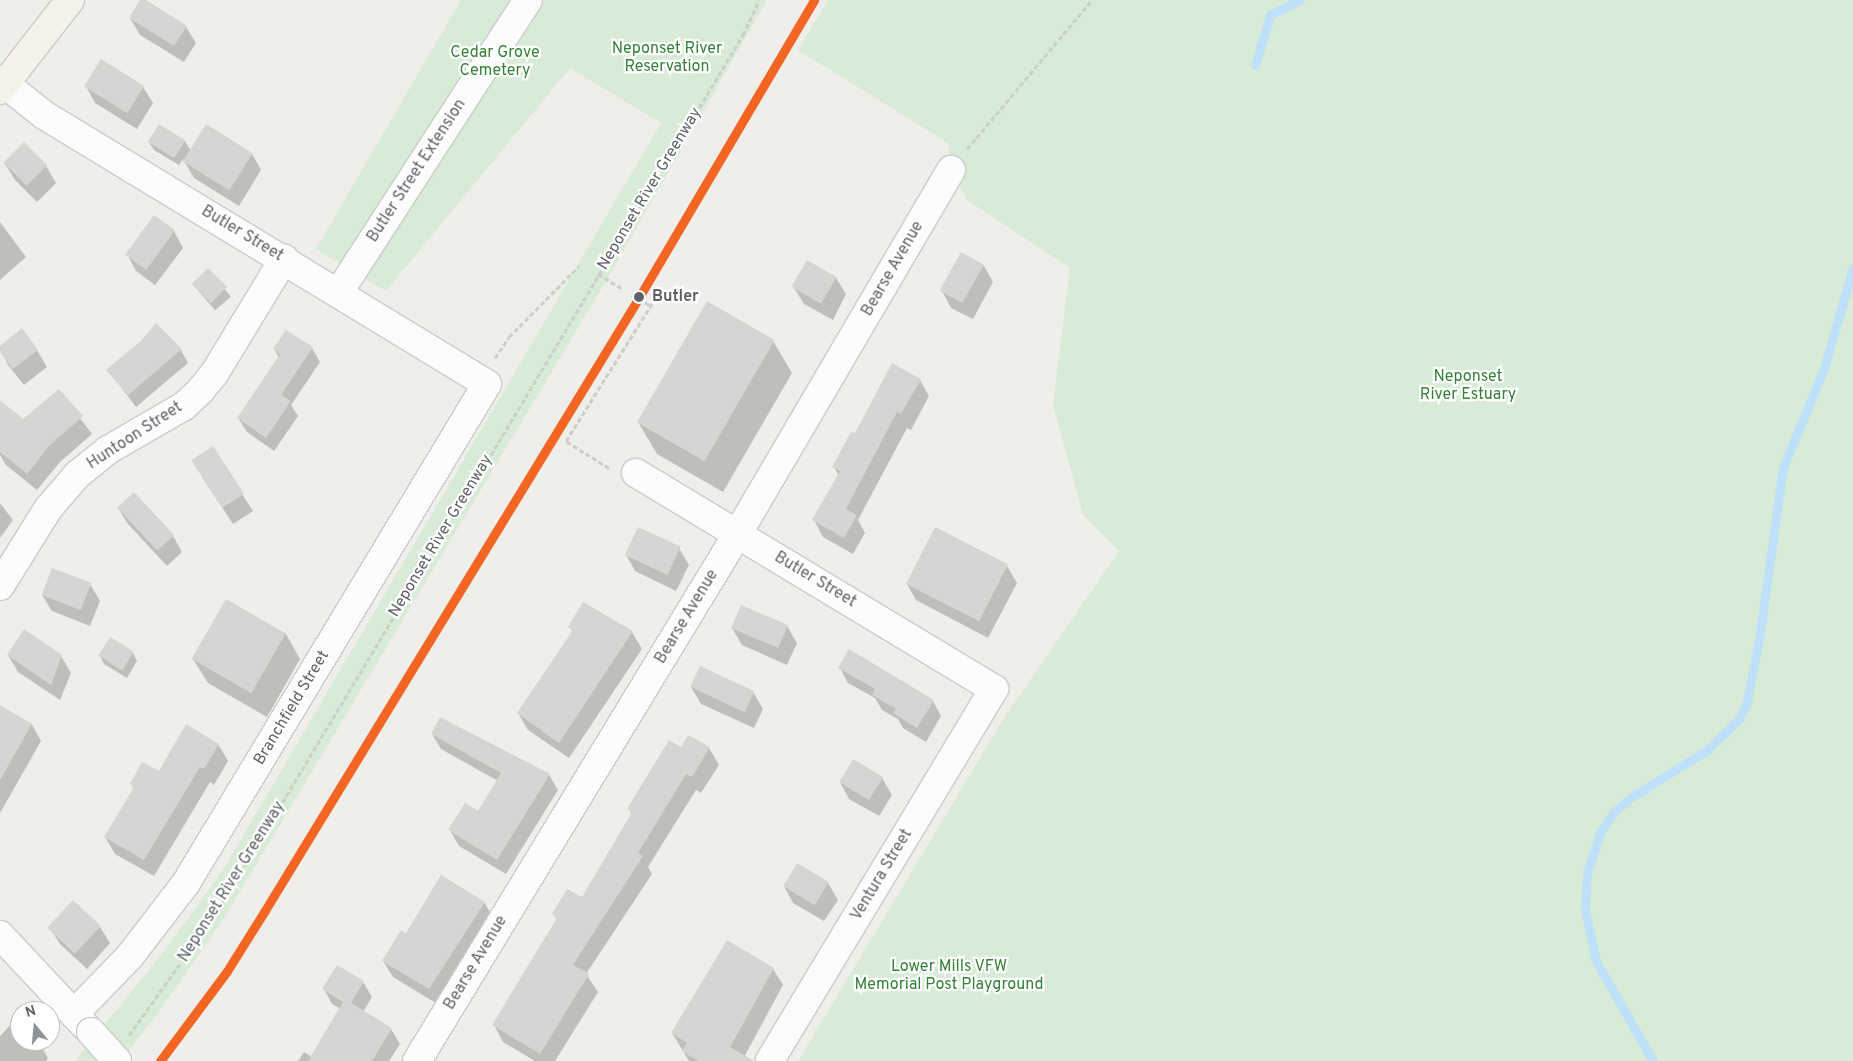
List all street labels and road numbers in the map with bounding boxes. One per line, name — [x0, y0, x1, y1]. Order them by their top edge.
street label: Butler Street Extension — [364, 96, 470, 246]
street label: Neponset River Greenway — [594, 104, 706, 274]
street label: Butler Street — [198, 202, 286, 266]
street label: Bearse Avenue — [858, 218, 928, 320]
street label: Huntoon Street — [84, 398, 186, 474]
street label: Neponset River Greenway — [385, 451, 497, 621]
street label: Butler Street — [771, 548, 859, 612]
street label: Bearse Avenue — [651, 566, 723, 668]
street label: Branchfield Street — [250, 647, 334, 769]
street label: Neponset River Greenway — [175, 798, 289, 966]
street label: Ventura Street — [847, 826, 917, 924]
street label: Bearse Avenue — [440, 912, 512, 1014]

